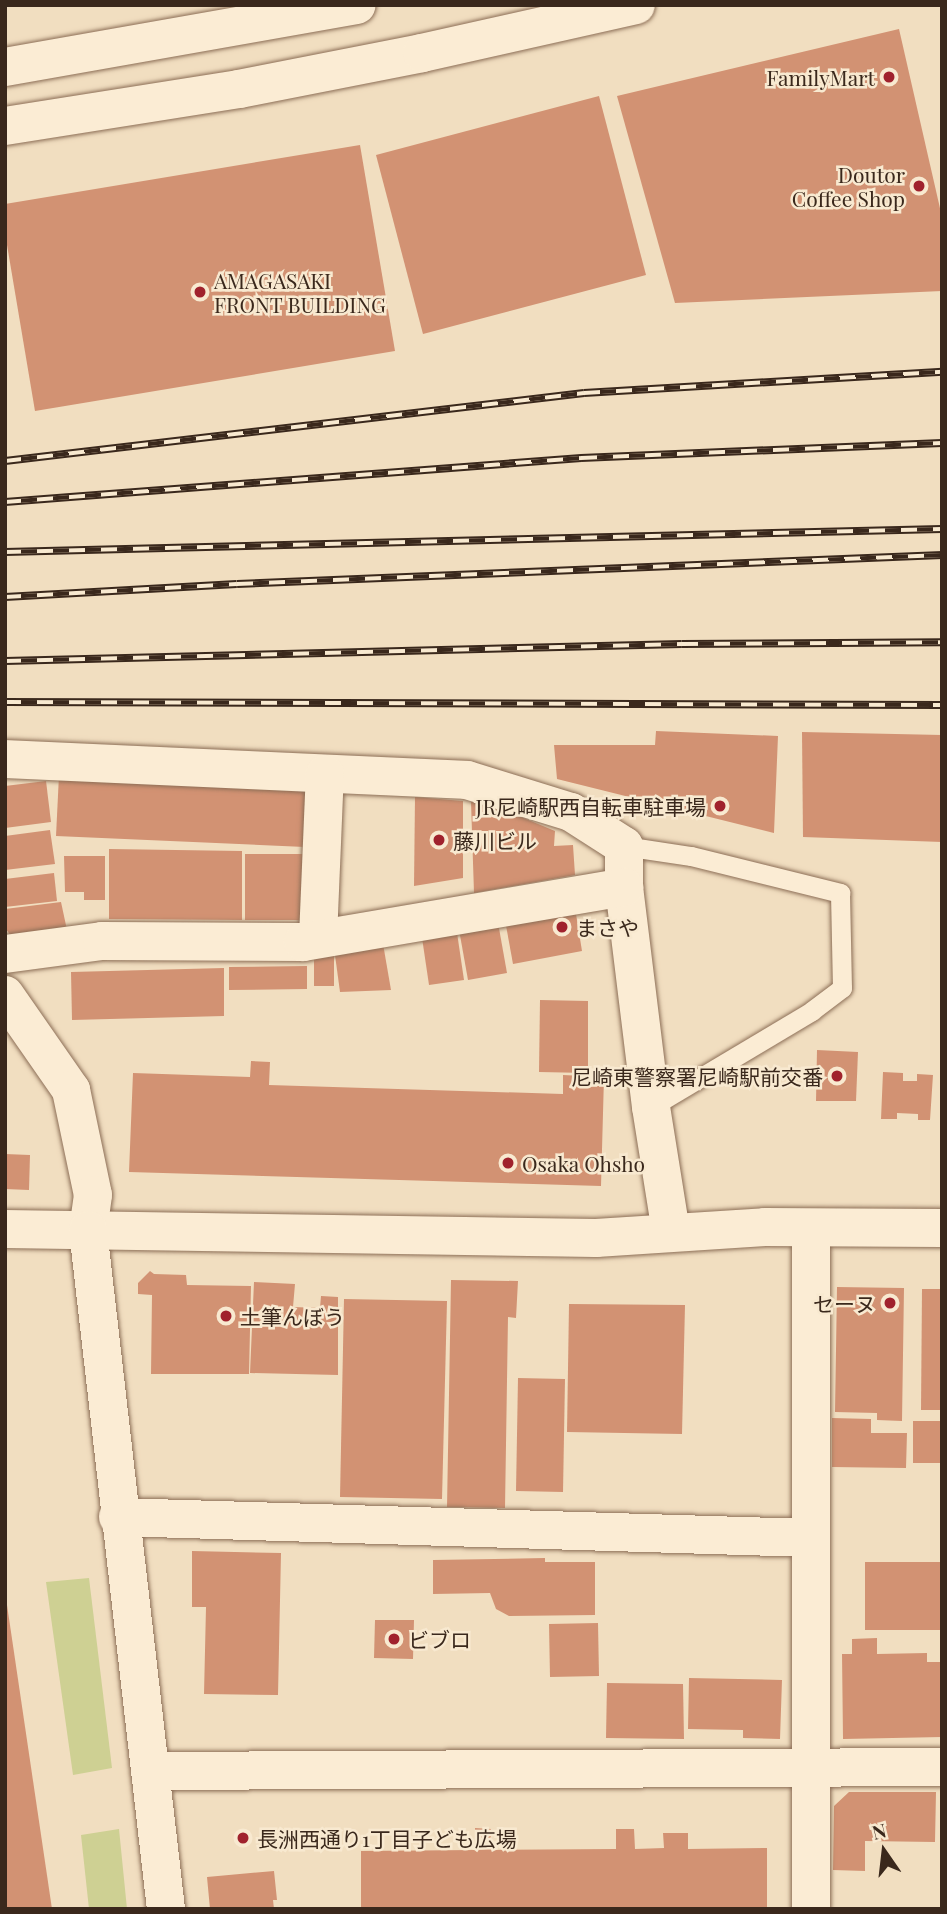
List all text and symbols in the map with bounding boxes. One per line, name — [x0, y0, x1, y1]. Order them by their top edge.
place label: FamilyMart — [766, 64, 875, 90]
marker: FamilyMart — [881, 69, 897, 85]
place label: Doutor Coffee Shop — [792, 161, 905, 211]
marker: Doutor Coffee Shop — [911, 178, 927, 194]
place label: AMAGASAKI FRONT BUILDING — [214, 267, 386, 317]
marker: AMAGASAKI FRONT BUILDING — [192, 284, 208, 300]
place label: JR尼崎駅西自転車駐車場 — [476, 793, 706, 819]
marker: JR尼崎駅西自転車駐車場 — [712, 798, 728, 814]
place label: 藤川ビル — [453, 827, 537, 853]
marker: 藤川ビル — [431, 832, 447, 848]
place label: まさや — [576, 914, 639, 940]
marker: まさや — [554, 919, 570, 935]
place label: 尼崎東警察署尼崎駅前交番 — [571, 1063, 823, 1089]
marker: 尼崎東警察署尼崎駅前交番 — [829, 1068, 845, 1084]
place label: Osaka Ohsho — [522, 1150, 645, 1176]
marker: Osaka Ohsho — [500, 1155, 516, 1171]
place label: セーヌ — [813, 1290, 876, 1316]
marker: セーヌ — [882, 1295, 898, 1311]
place label: 土筆んぼう — [240, 1303, 345, 1329]
marker: 土筆んぼう — [218, 1308, 234, 1324]
place label: ビブロ — [408, 1626, 471, 1652]
marker: ビブロ — [386, 1631, 402, 1647]
north arrow — [849, 1816, 919, 1886]
text: N — [869, 1816, 889, 1845]
place label: 長洲西通り1丁目子ども広場 — [257, 1825, 517, 1851]
marker: 長洲西通り1丁目子ども広場 — [235, 1830, 251, 1846]

